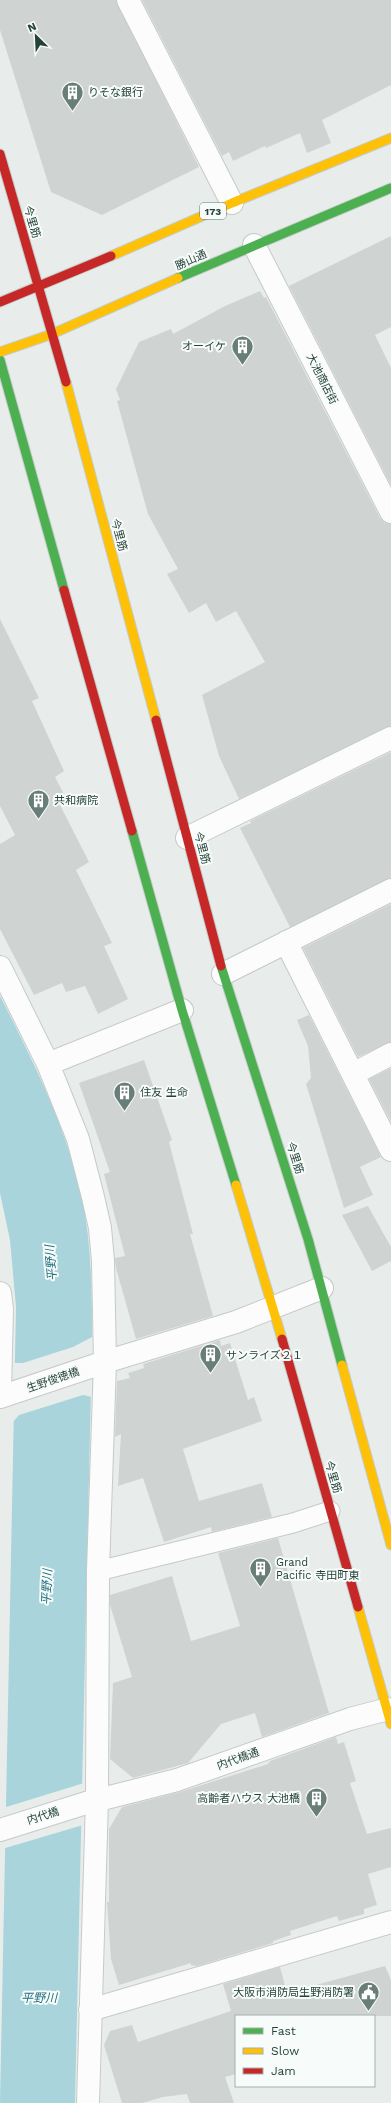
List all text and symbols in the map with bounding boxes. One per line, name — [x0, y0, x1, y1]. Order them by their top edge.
north arrow — [16, 16, 56, 56]
text: N — [26, 20, 39, 35]
building icon: りそな銀行 — [60, 79, 86, 112]
place label: りそな銀行 — [88, 86, 143, 99]
road number: 173 — [200, 203, 226, 219]
street label: 今里筋 — [21, 204, 43, 240]
street label: 勝山通 — [173, 247, 209, 273]
building icon: オーイケ — [229, 333, 255, 366]
place label: オーイケ — [182, 340, 226, 353]
street label: 大池商店街 — [304, 352, 340, 406]
street label: 今里筋 — [108, 517, 130, 553]
building icon: 共和病院 — [25, 787, 51, 820]
place label: 共和病院 — [54, 794, 98, 807]
street label: 今里筋 — [191, 830, 213, 866]
building icon: 住友 生命 — [112, 1079, 138, 1112]
place label: 住友 生命 — [140, 1086, 188, 1099]
street label: 今里筋 — [284, 1140, 306, 1176]
water label: 平野川 — [42, 1242, 60, 1282]
building icon: サンライズ２１ — [198, 1342, 224, 1375]
place label: サンライズ２１ — [226, 1349, 303, 1362]
street label: 生野俊徳橋 — [25, 1365, 81, 1395]
street label: 今里筋 — [322, 1459, 344, 1495]
building icon: Grand Pacific 寺田町東 — [248, 1555, 274, 1588]
place label: Grand Pacific 寺田町東 — [276, 1556, 359, 1582]
water label: 平野川 — [39, 1567, 55, 1605]
street label: 内代橋通 — [215, 1745, 261, 1773]
building icon: 高齢者ハウス 大池橋 — [303, 1785, 329, 1818]
place label: 高齢者ハウス 大池橋 — [197, 1792, 300, 1805]
street label: 内代橋 — [25, 1805, 61, 1827]
public building icon: 大阪市消防局生野消防署 — [356, 1979, 382, 2012]
place label: 大阪市消防局生野消防署 — [233, 1986, 354, 1999]
water label: 平野川 — [21, 1991, 59, 2005]
legend — [235, 2015, 375, 2087]
text: Fast — [271, 2024, 296, 2038]
text: Slow — [271, 2044, 299, 2058]
text: Jam — [271, 2064, 296, 2078]

